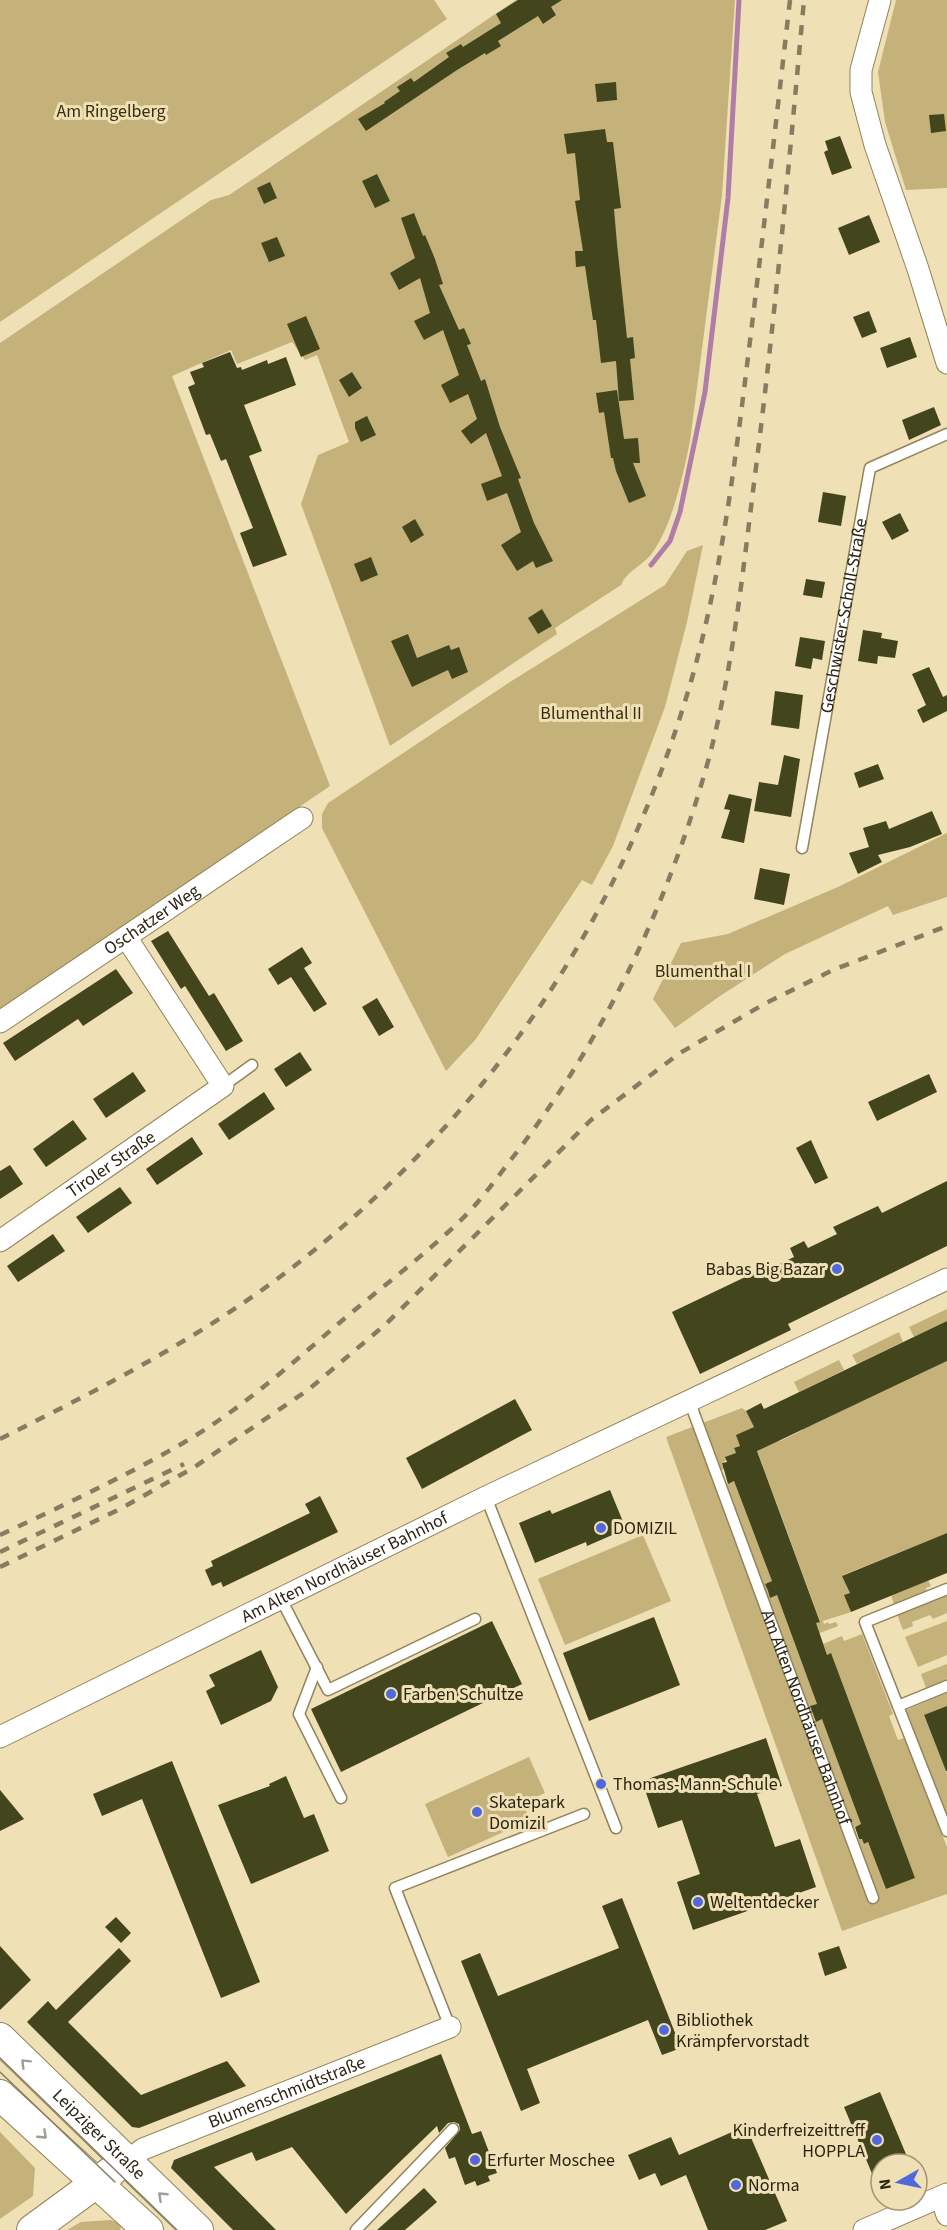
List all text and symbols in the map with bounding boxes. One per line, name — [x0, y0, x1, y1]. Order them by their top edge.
park label: Am Ringelberg — [56, 99, 166, 124]
street label: Geschwister-Scholl-Straße — [814, 516, 874, 715]
park label: Blumenthal II — [540, 701, 642, 726]
street label: Oschatzer Weg — [99, 879, 205, 961]
park label: Blumenthal I — [655, 959, 751, 984]
street label: Tiroler Straße — [62, 1125, 161, 1204]
place label: Babas Big Bazar — [706, 1257, 826, 1282]
marker: Babas Big Bazar — [830, 1262, 844, 1276]
street label: Am Alten Nordhäuser Bahnhof — [237, 1506, 453, 1629]
place label: DOMIZIL — [613, 1516, 677, 1541]
marker: DOMIZIL — [594, 1521, 608, 1535]
street label: Am Alten Nordhäuser Bahnhof — [755, 1606, 857, 1829]
place label: Farben Schultze — [403, 1682, 523, 1707]
marker: Farben Schultze — [384, 1687, 398, 1701]
place label: Thomas-Mann-Schule — [613, 1772, 778, 1797]
marker: Thomas-Mann-Schule — [594, 1777, 608, 1791]
place label: Skatepark Domizil — [489, 1790, 565, 1836]
marker: Skatepark Domizil — [470, 1805, 484, 1819]
place label: Weltentdecker — [710, 1890, 820, 1915]
marker: Weltentdecker — [691, 1895, 705, 1909]
place label: Bibliothek Krämpfervorstadt — [676, 2008, 809, 2054]
marker: Bibliothek Krämpfervorstadt — [657, 2023, 671, 2037]
street label: Blumenschmidtstraße — [205, 2050, 369, 2135]
one-way arrow — [21, 2059, 31, 2070]
street label: Leipziger Straße — [47, 2083, 151, 2186]
place label: Kinderfreizeittreff HOPPLA — [732, 2118, 866, 2164]
one-way arrow — [36, 2128, 46, 2139]
marker: Kinderfreizeittreff HOPPLA — [870, 2133, 884, 2147]
place label: Erfurter Moschee — [487, 2148, 615, 2173]
north arrow — [869, 2152, 929, 2212]
marker: Erfurter Moschee — [468, 2153, 482, 2167]
place label: Norma — [748, 2173, 800, 2198]
text: N — [873, 2177, 897, 2191]
marker: Norma — [729, 2178, 743, 2192]
one-way arrow — [158, 2192, 169, 2203]

